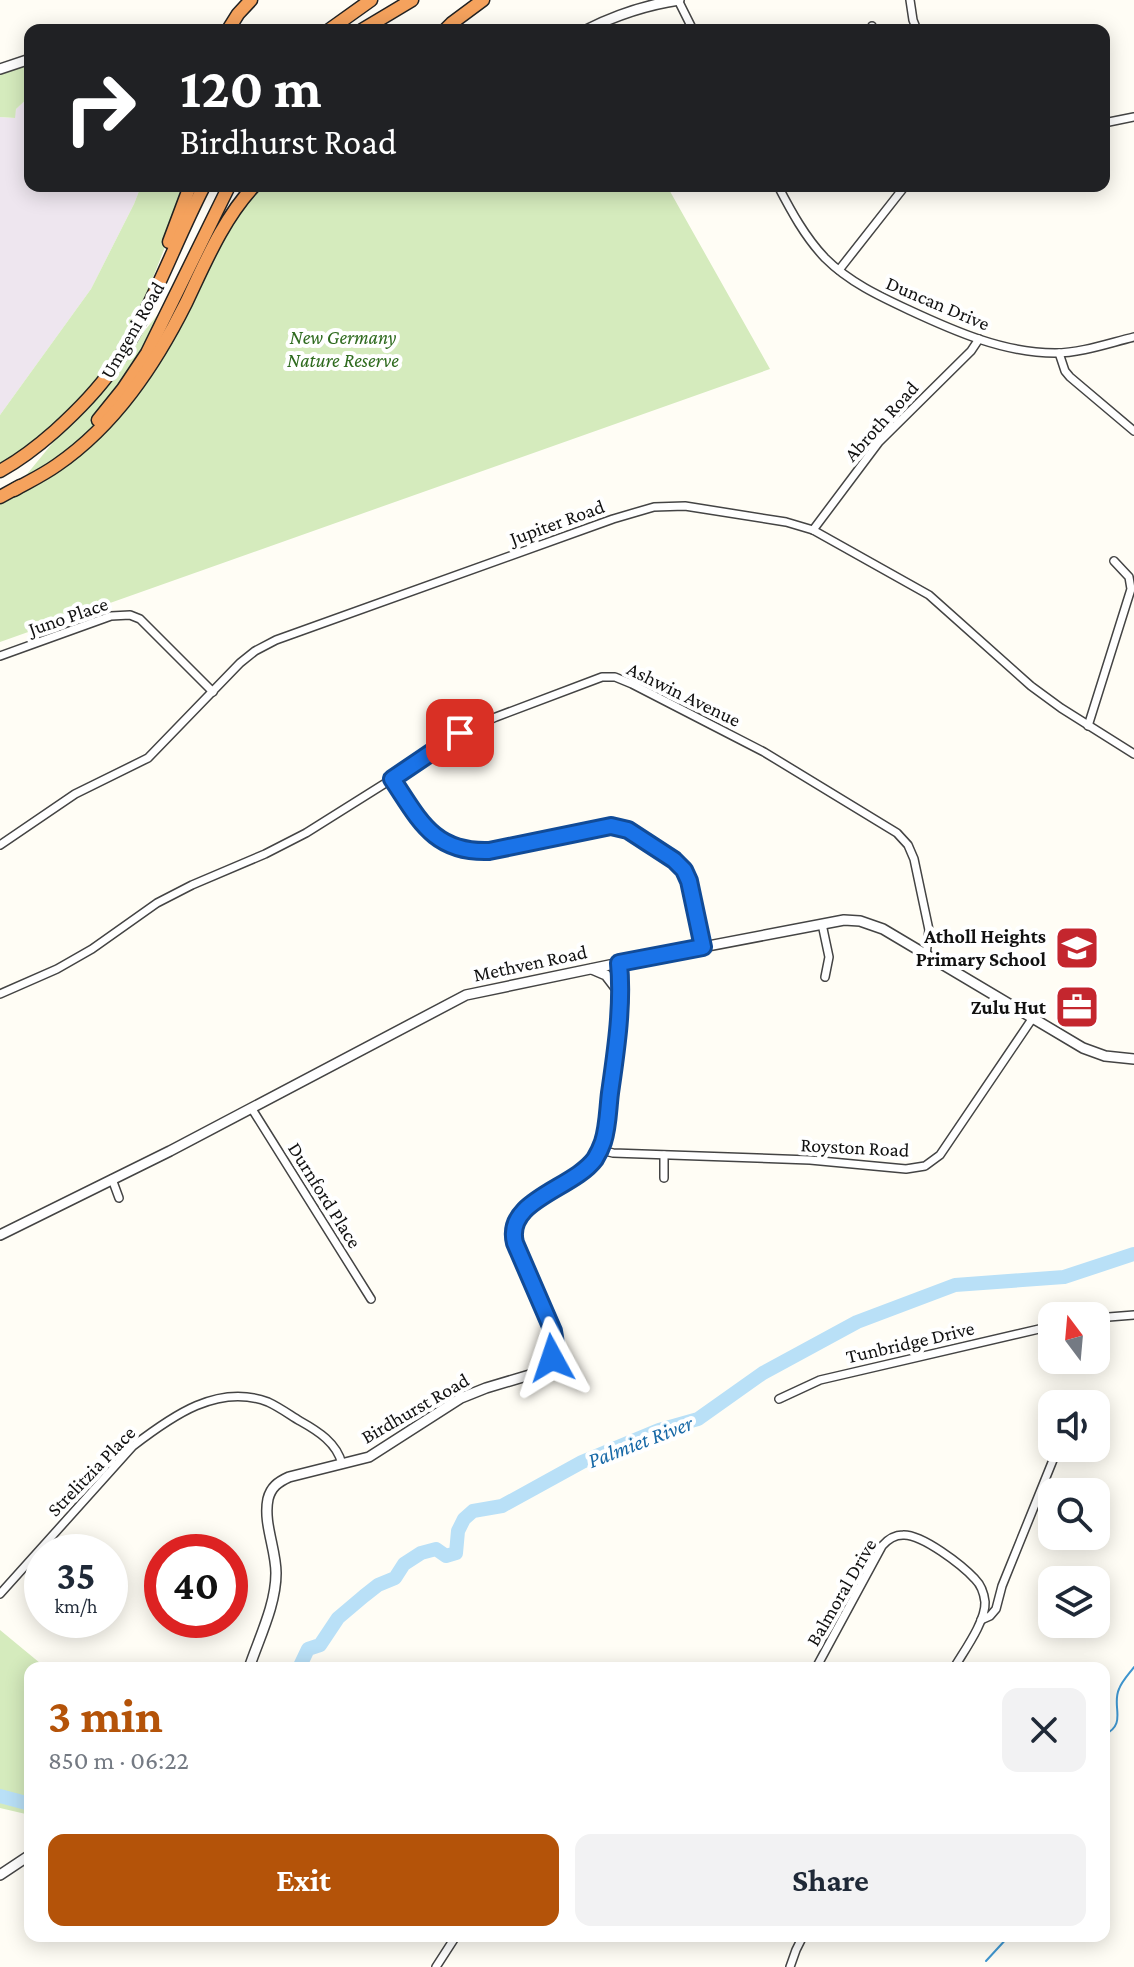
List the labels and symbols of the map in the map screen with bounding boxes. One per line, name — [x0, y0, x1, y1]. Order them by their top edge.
street label: Duncan Drive — [883, 271, 993, 335]
street label: Umgeni Road — [96, 277, 170, 383]
park label: New Germany Nature Reserve — [287, 326, 399, 371]
street label: Abroth Road — [839, 376, 923, 465]
street label: Jupiter Road — [505, 495, 608, 551]
street label: Juno Place — [23, 592, 111, 641]
street label: Ashwin Avenue — [624, 657, 744, 731]
pin — [426, 699, 494, 767]
school or university icon: Atholl Heights Primary School — [1053, 924, 1101, 972]
place label: Atholl Heights Primary School — [916, 925, 1046, 970]
street label: Methven Road — [471, 940, 589, 986]
office icon: Zulu Hut — [1053, 983, 1101, 1031]
place label: Zulu Hut — [971, 996, 1047, 1018]
street label: Royston Road — [800, 1133, 911, 1162]
street label: Durnford Place — [284, 1138, 366, 1252]
north arrow — [1038, 1302, 1110, 1374]
position arrow — [510, 1316, 594, 1400]
street label: Tunbridge Drive — [844, 1317, 977, 1368]
street label: Birdhurst Road — [357, 1368, 473, 1448]
water label: Palmiet River — [584, 1410, 697, 1473]
street label: Strelitzia Place — [43, 1421, 140, 1521]
speed limit sign: 40 — [144, 1534, 248, 1638]
street label: Balmoral Drive — [801, 1534, 881, 1649]

